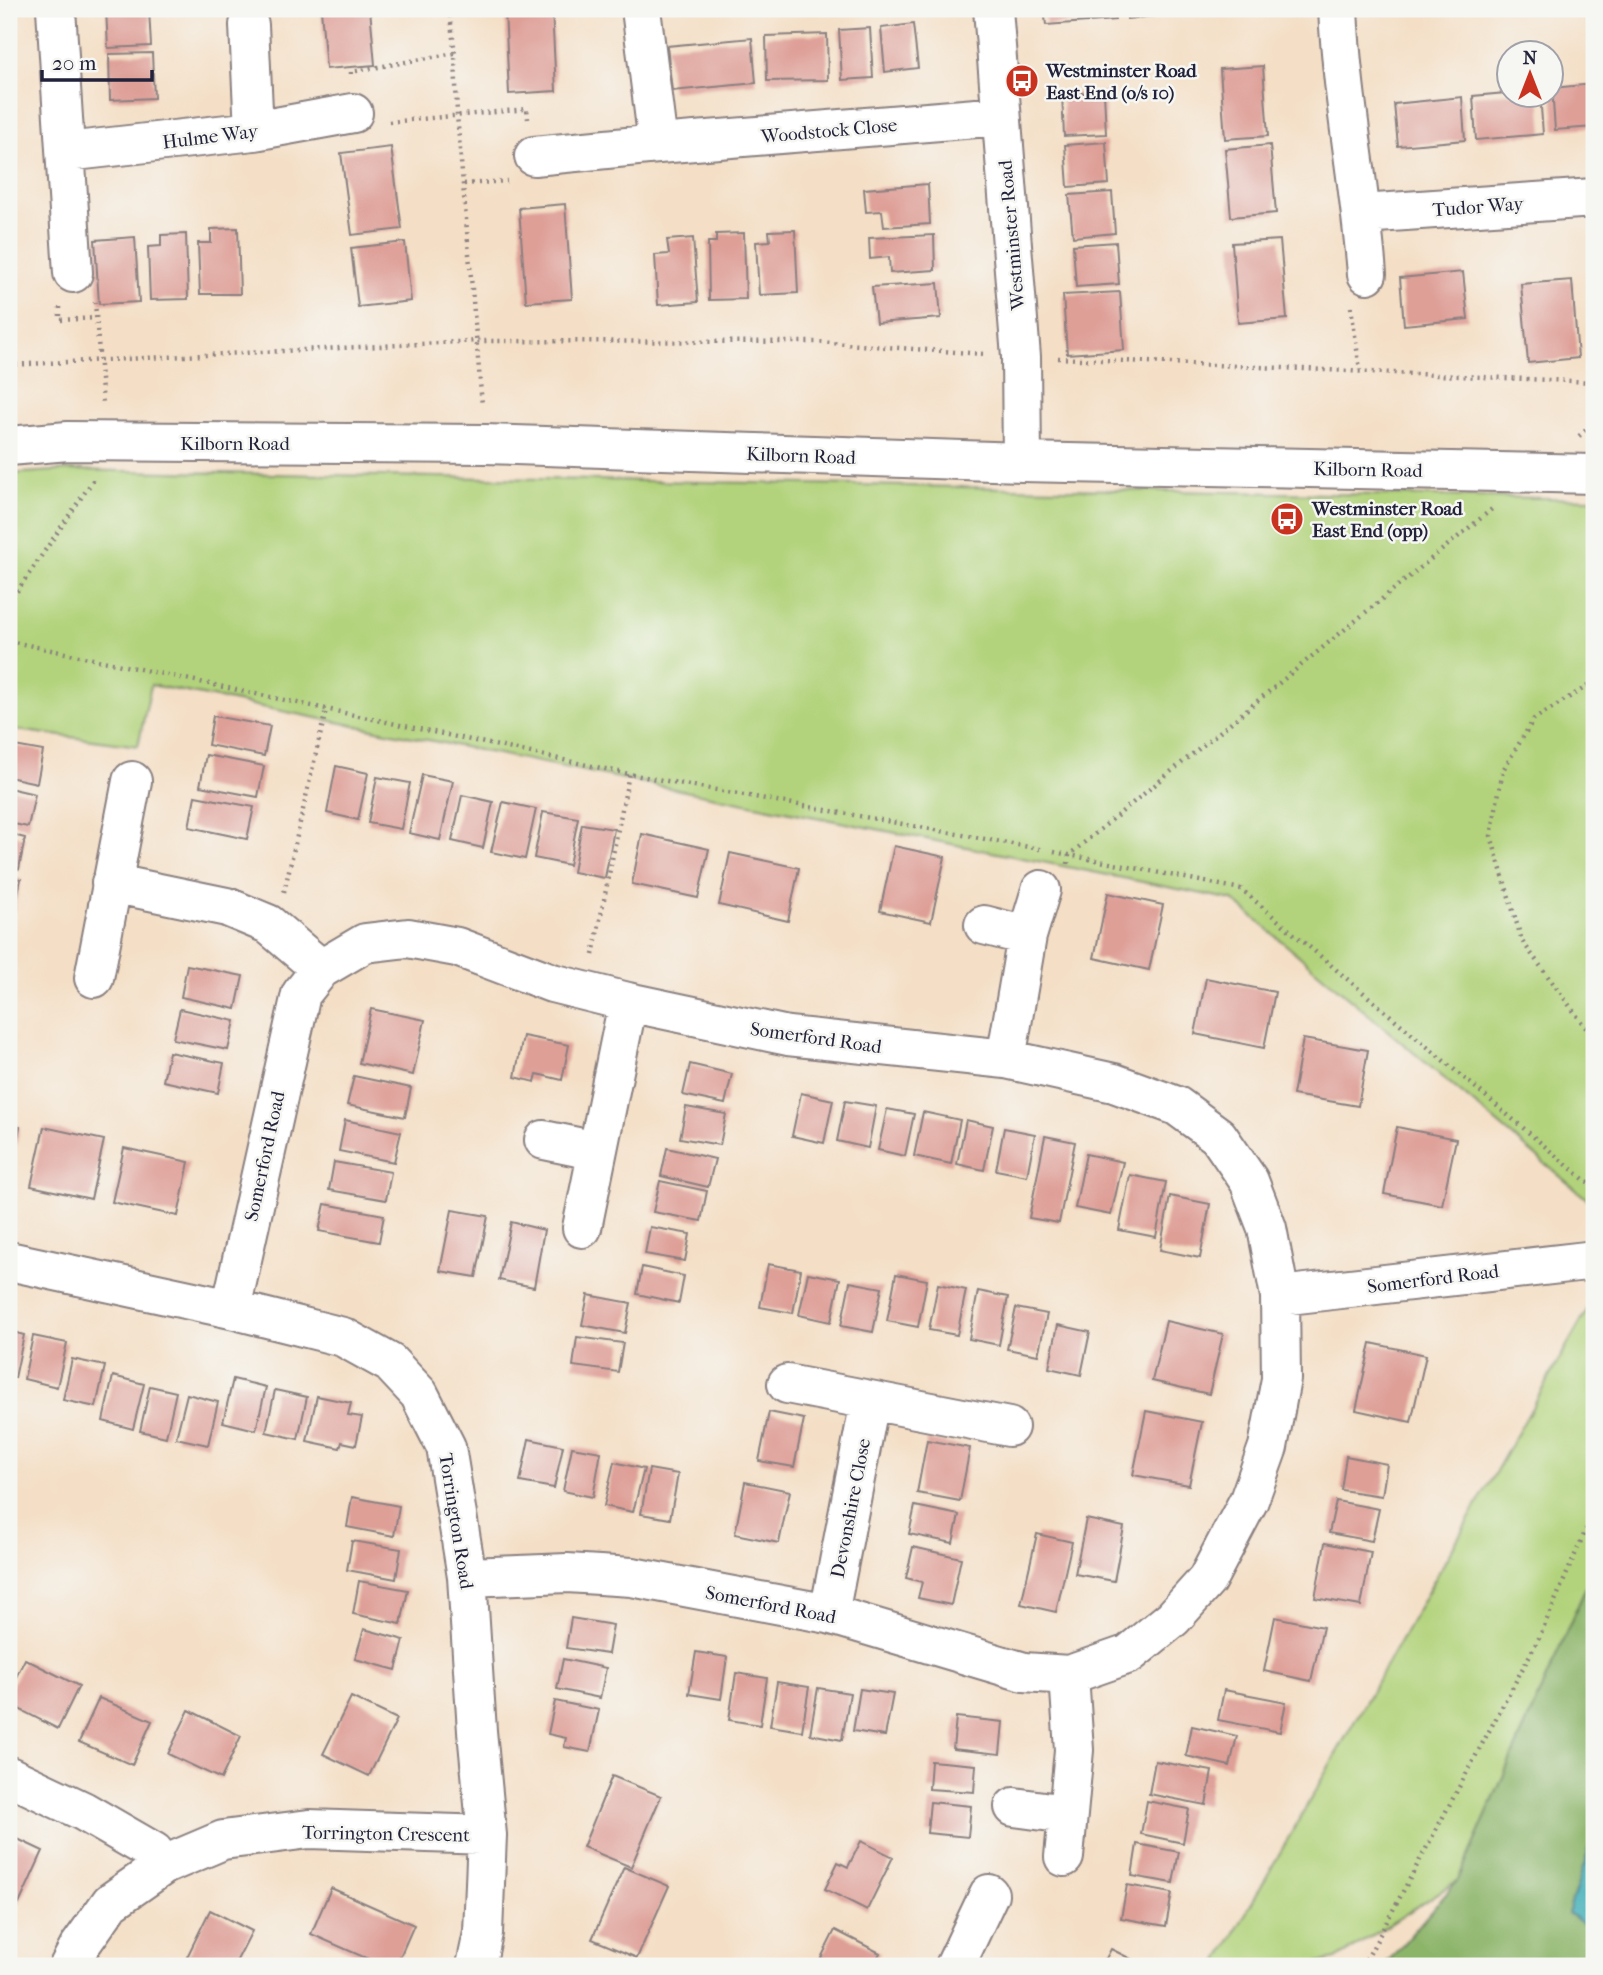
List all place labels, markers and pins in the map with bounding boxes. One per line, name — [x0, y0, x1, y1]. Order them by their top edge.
place label: Westminster Road East End (o/s 10) — [1045, 60, 1197, 104]
bus stop icon: Westminster Road East End (o/s 10) — [1003, 62, 1041, 100]
place label: Westminster Road East End (opp) — [1311, 498, 1463, 542]
bus stop icon: Westminster Road East End (opp) — [1268, 500, 1306, 538]

